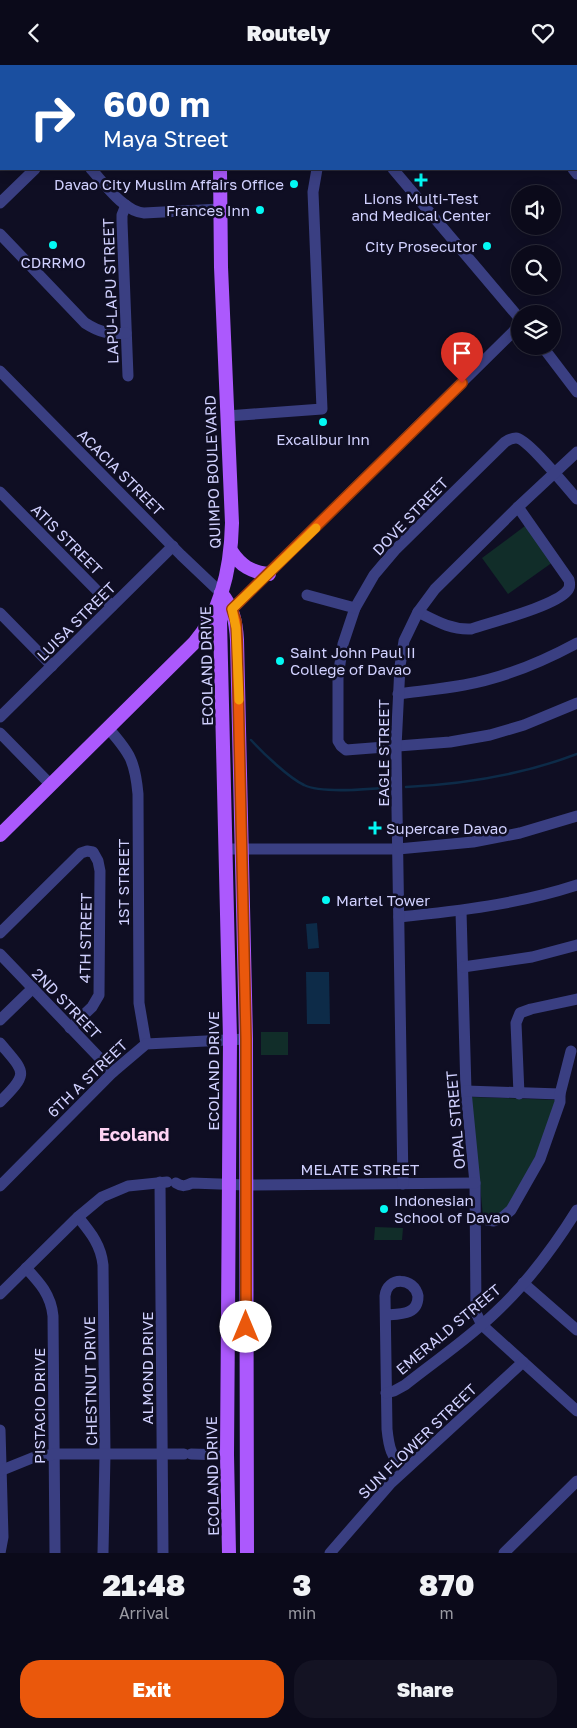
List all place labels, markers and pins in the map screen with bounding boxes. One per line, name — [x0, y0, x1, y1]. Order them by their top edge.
marker: Lions Multi-Test and Medical Center — [414, 173, 428, 187]
place label: Davao City Muslim Affairs Office — [54, 175, 284, 193]
marker: Davao City Muslim Affairs Office — [288, 178, 300, 190]
place label: Lions Multi-Test and Medical Center — [351, 189, 491, 224]
place label: Frances Inn — [166, 201, 250, 219]
marker: Frances Inn — [254, 204, 266, 216]
place label: City Prosecutor — [365, 237, 477, 255]
marker: CDRRMO — [47, 239, 59, 251]
marker: City Prosecutor — [481, 240, 493, 252]
place label: CDRRMO — [20, 253, 86, 271]
pin — [441, 332, 483, 383]
marker: Excalibur Inn — [317, 416, 329, 428]
place label: Excalibur Inn — [276, 430, 370, 448]
place label: Saint John Paul II College of Davao — [290, 643, 416, 678]
marker: Saint John Paul II College of Davao — [274, 655, 286, 667]
place label: Supercare Davao — [386, 819, 507, 837]
marker: Supercare Davao — [368, 821, 382, 835]
place label: Martel Tower — [336, 891, 430, 909]
marker: Martel Tower — [320, 894, 332, 906]
place label: Indonesian School of Davao — [394, 1191, 510, 1226]
marker: Indonesian School of Davao — [378, 1203, 390, 1215]

